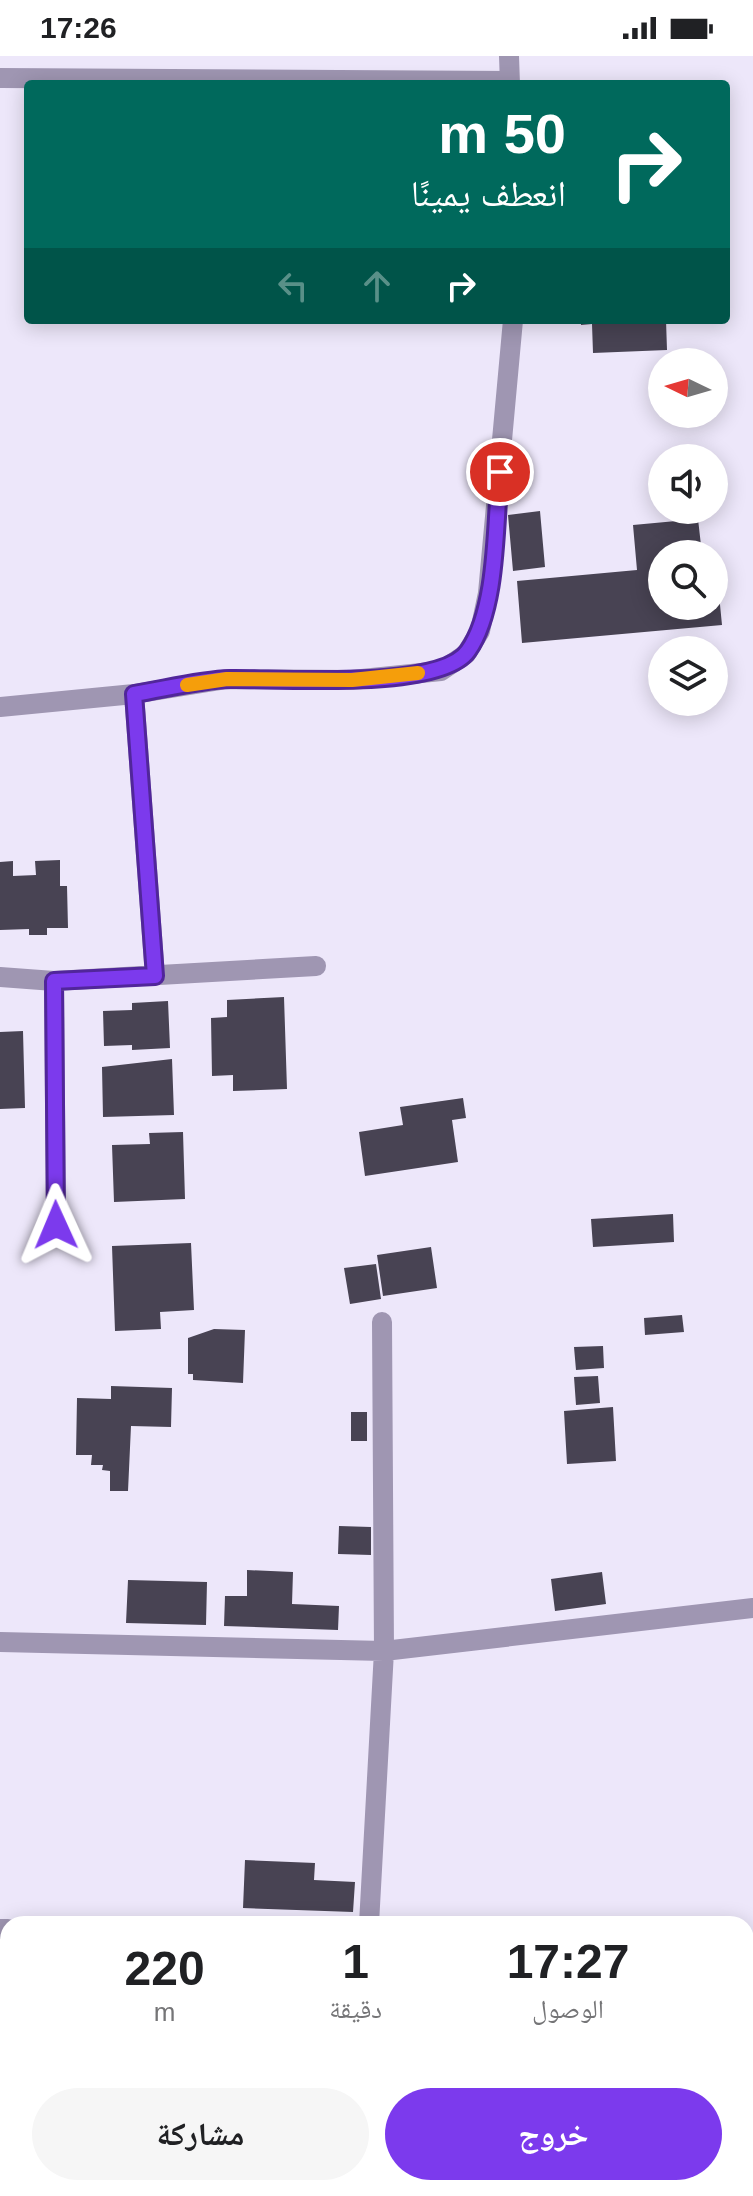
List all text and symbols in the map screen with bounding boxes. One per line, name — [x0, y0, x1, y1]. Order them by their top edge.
text: 17:26 — [40, 11, 117, 44]
text: 50 m — [438, 102, 566, 165]
icon: right — [594, 112, 698, 216]
text: انعطف يمينًا — [411, 173, 566, 214]
icon: left — [271, 264, 315, 308]
icon: ahead — [355, 264, 399, 308]
icon: right — [439, 264, 483, 308]
north arrow — [648, 348, 728, 428]
map controls — [648, 348, 728, 716]
pin — [466, 438, 534, 506]
button: sound — [648, 444, 728, 524]
icon: arrive — [478, 450, 522, 494]
button: search — [648, 540, 728, 620]
button: layers — [648, 636, 728, 716]
position arrow — [14, 1183, 98, 1267]
text: 1 — [342, 1935, 369, 1988]
text: 17:27 — [507, 1935, 629, 1988]
text: 220 — [125, 1942, 205, 1995]
text: دقيقة — [329, 1994, 382, 2024]
text: الوصول — [532, 1994, 604, 2024]
text: m — [154, 1997, 175, 2027]
button: مشاركة — [32, 2088, 369, 2180]
button: خروج — [385, 2088, 722, 2180]

